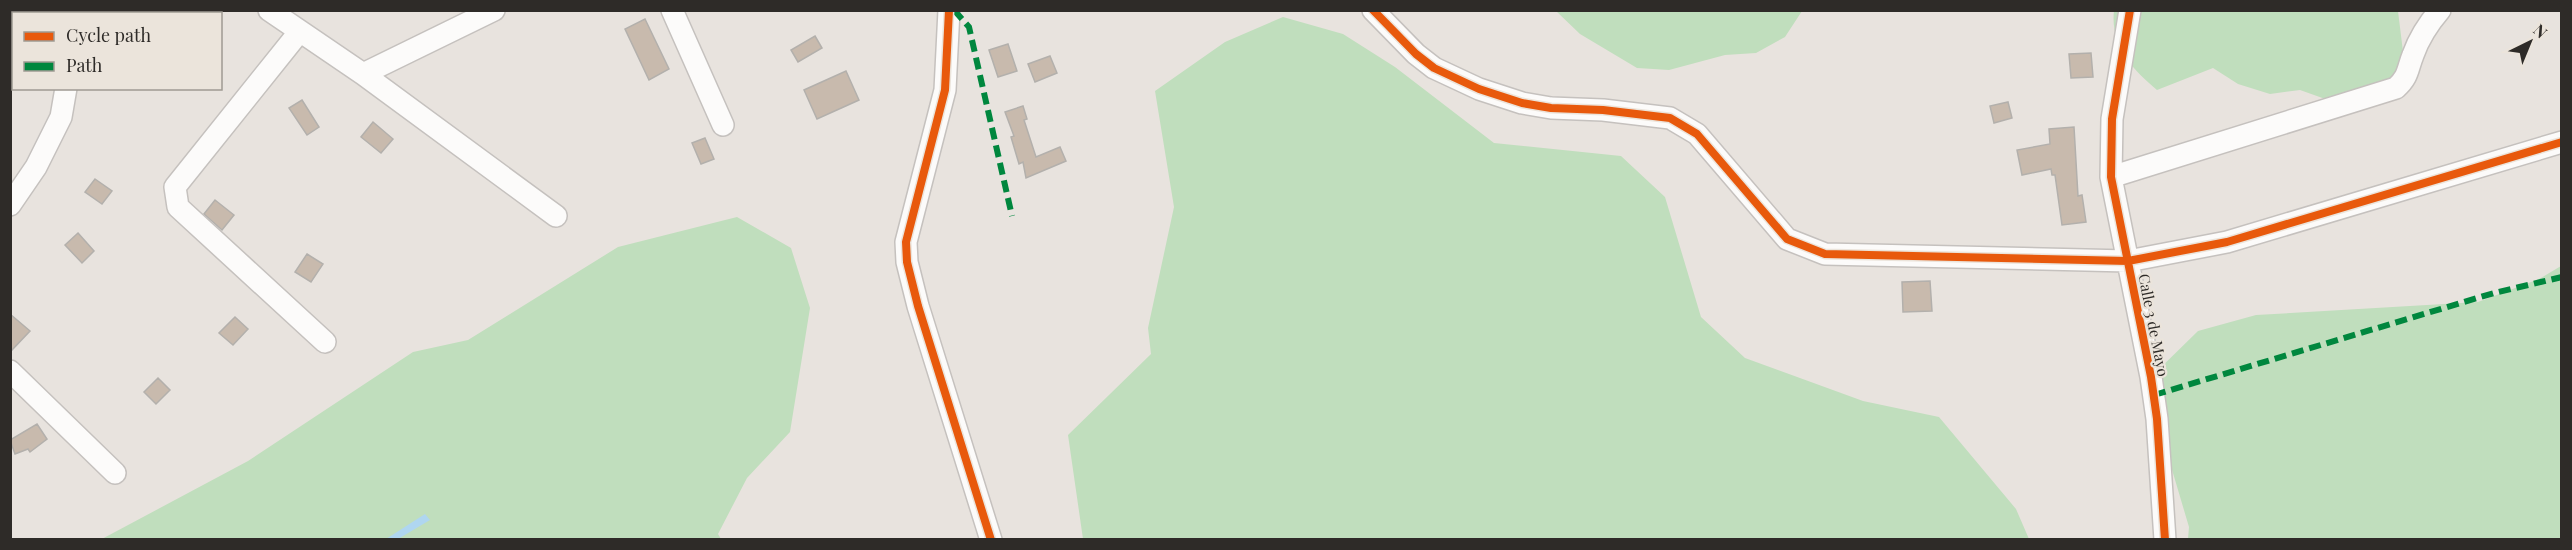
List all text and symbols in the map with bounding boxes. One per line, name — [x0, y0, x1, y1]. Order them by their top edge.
legend — [12, 12, 222, 90]
north arrow — [2500, 12, 2560, 72]
text: N — [2529, 19, 2552, 43]
text: Cycle path — [66, 23, 151, 47]
text: Path — [66, 53, 103, 77]
street label: Calle 3 de Mayo — [2134, 272, 2174, 378]

